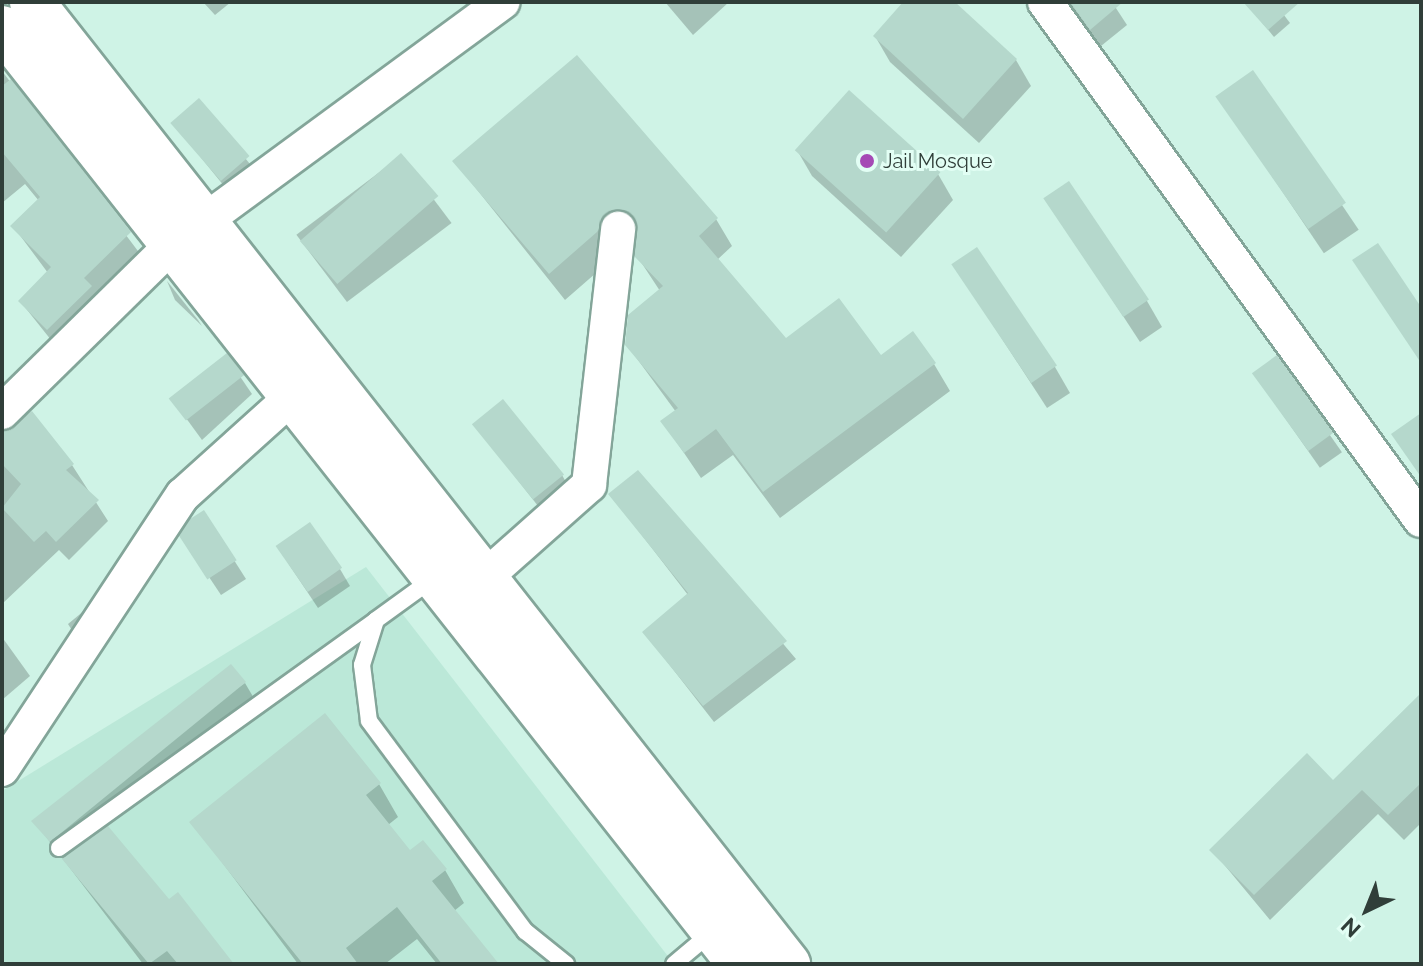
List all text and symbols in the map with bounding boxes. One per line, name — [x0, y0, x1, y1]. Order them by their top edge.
place label: Jail Mosque — [883, 149, 993, 173]
marker: Jail Mosque — [858, 152, 876, 170]
north arrow — [1327, 870, 1407, 950]
text: N — [1336, 912, 1366, 943]

